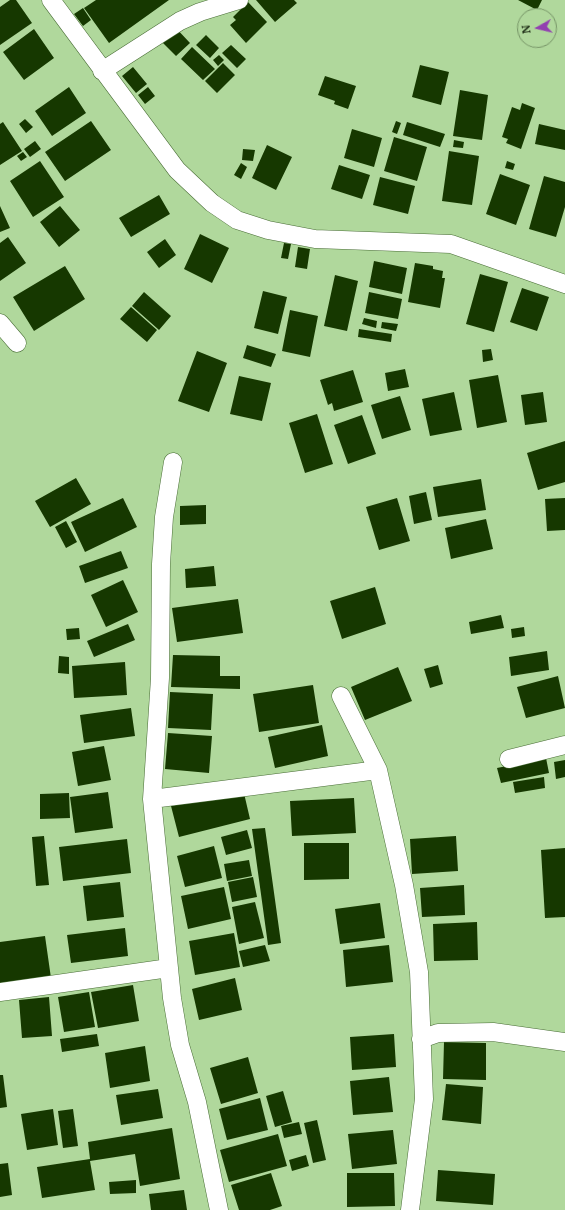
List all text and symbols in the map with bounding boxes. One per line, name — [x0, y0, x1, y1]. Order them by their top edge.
north arrow — [517, 8, 557, 48]
text: N — [519, 24, 534, 35]

